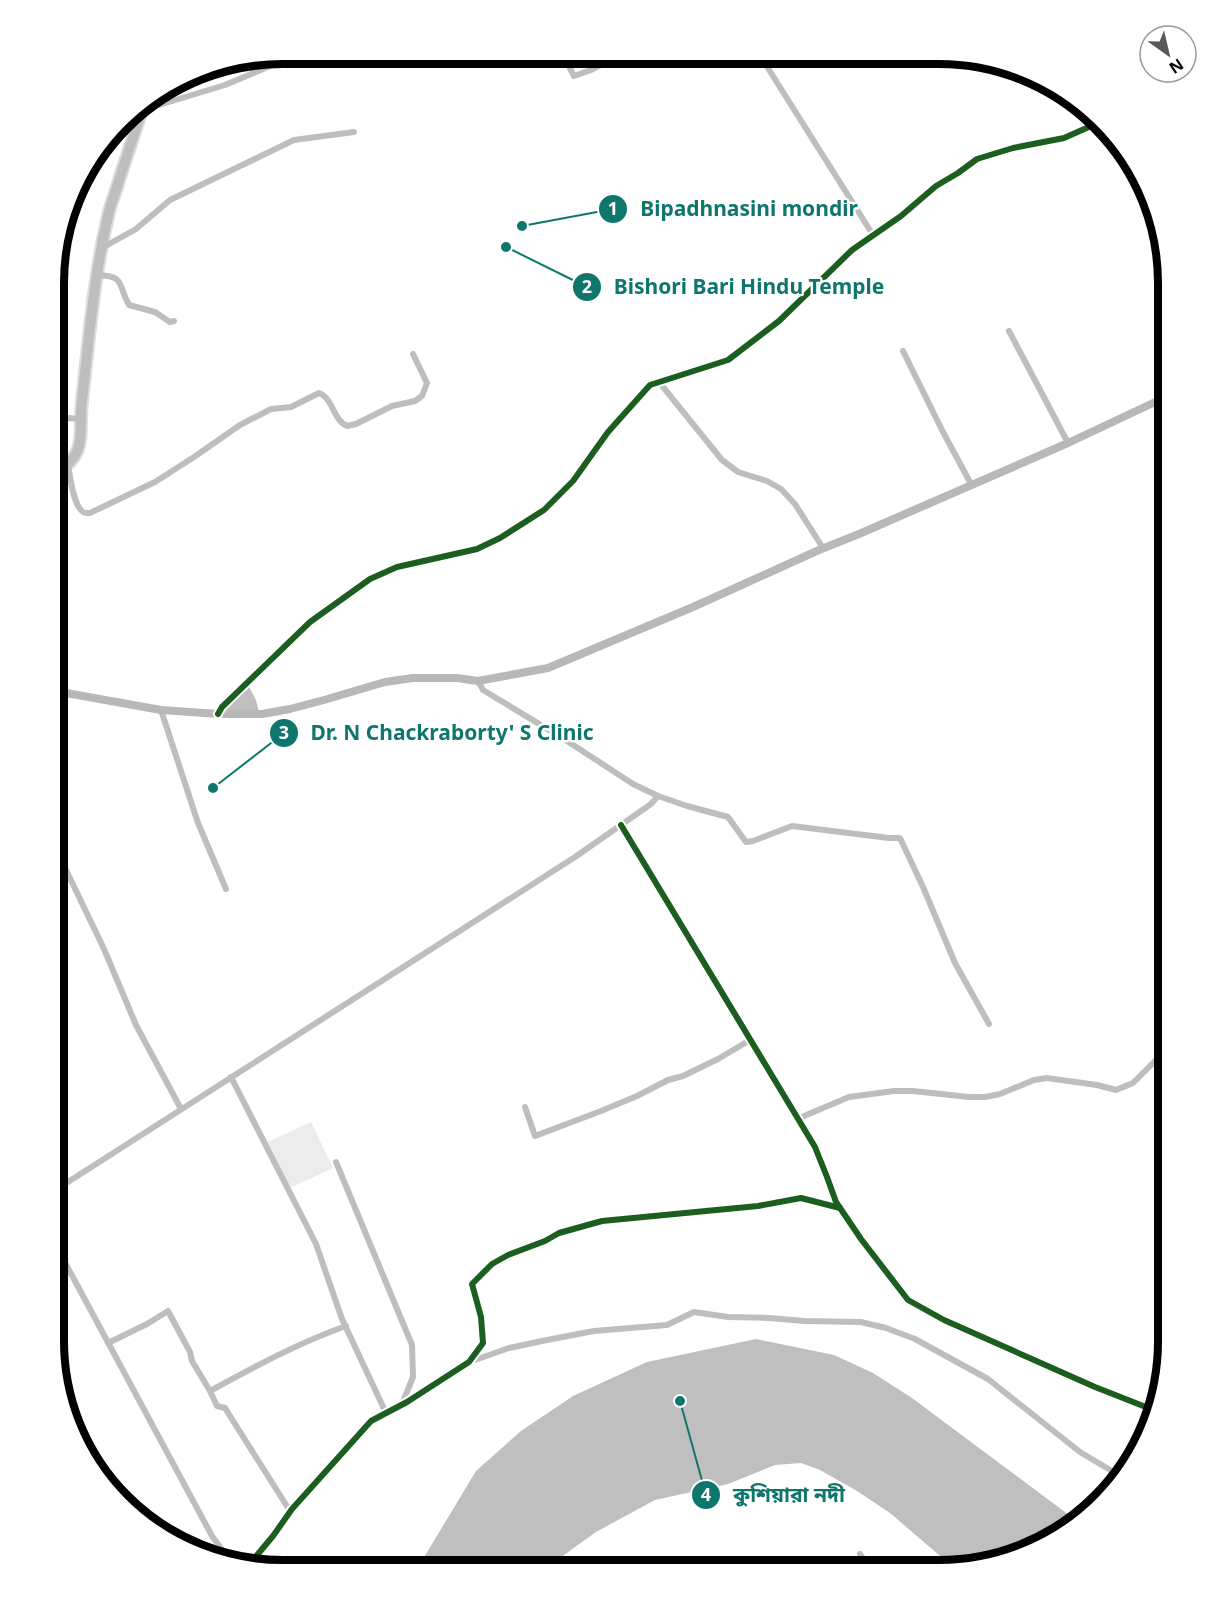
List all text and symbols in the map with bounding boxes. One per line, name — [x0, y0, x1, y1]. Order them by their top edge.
north arrow — [1138, 24, 1198, 84]
text: N — [1165, 54, 1188, 79]
callout: Bipadhnasini mondir — [598, 189, 869, 228]
text: Bipadhnasini mondir — [640, 194, 858, 222]
text: 1 — [608, 196, 618, 220]
callout: Bishori Bari Hindu Temple — [572, 267, 896, 306]
text: Bishori Bari Hindu Temple — [614, 272, 884, 300]
text: 2 — [582, 274, 592, 298]
callout: Dr. N Chackraborty' S Clinic — [269, 713, 606, 752]
text: Dr. N Chackraborty' S Clinic — [311, 718, 594, 746]
text: 3 — [279, 720, 289, 744]
callout: কুশিয়ারা নদী — [691, 1475, 857, 1514]
text: কুশিয়ারা নদী — [732, 1480, 846, 1508]
text: 4 — [701, 1482, 711, 1506]

